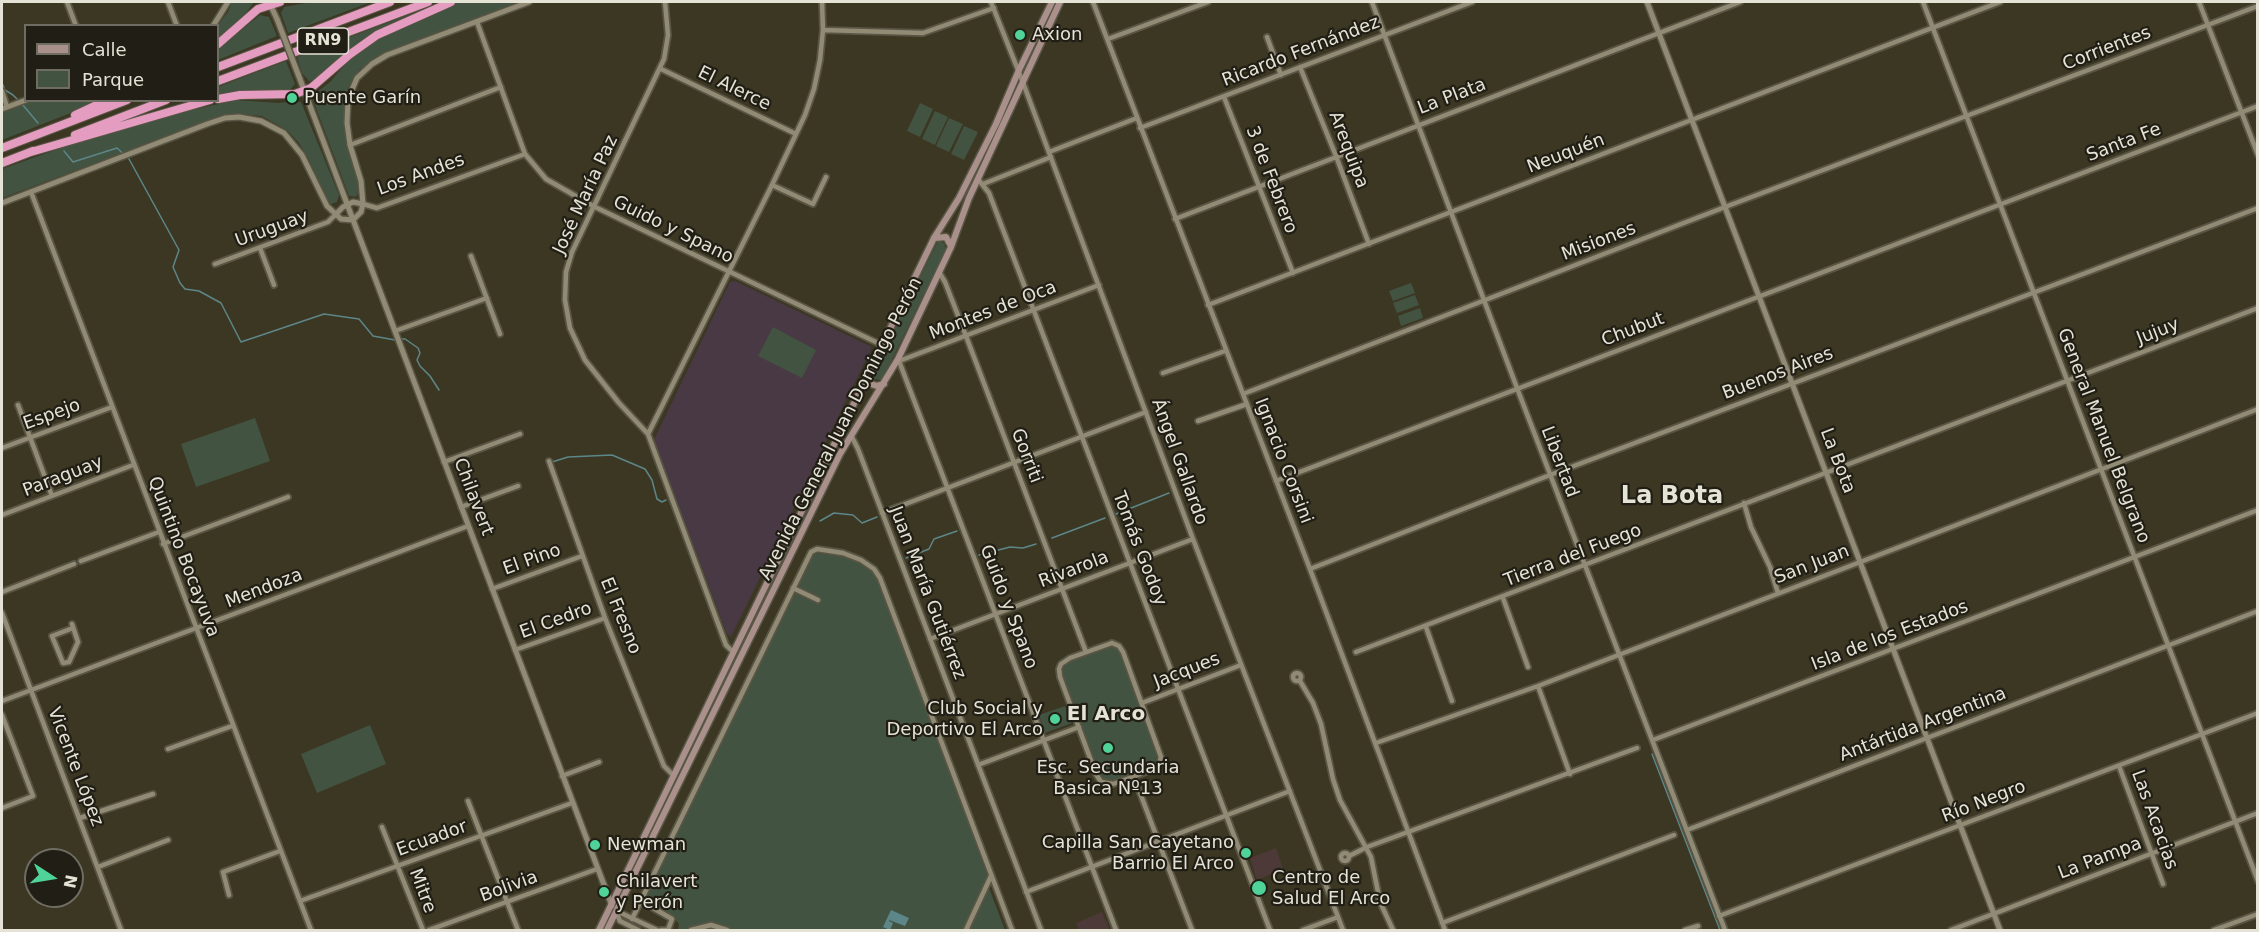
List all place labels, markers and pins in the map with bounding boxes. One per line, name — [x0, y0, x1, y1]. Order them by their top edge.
place label: Axion — [1032, 24, 1082, 46]
marker: Axion — [1013, 28, 1027, 42]
place label: Puente Garín — [304, 87, 421, 109]
marker: Puente Garín — [285, 91, 299, 105]
place label: Club Social y Deportivo El Arco — [886, 698, 1043, 740]
marker: Club Social y Deportivo El Arco — [1048, 712, 1062, 726]
marker: Esc. Secundaria Basica Nº13 — [1101, 741, 1115, 755]
place label: Esc. Secundaria Basica Nº13 — [1036, 757, 1180, 800]
place label: Capilla San Cayetano Barrio El Arco — [1042, 832, 1234, 874]
place label: Newman — [607, 834, 686, 856]
marker: Newman — [588, 838, 602, 852]
marker: Capilla San Cayetano Barrio El Arco — [1239, 846, 1253, 860]
place label: Centro de Salud El Arco — [1272, 867, 1390, 910]
place label: Chilavert y Perón — [616, 871, 697, 914]
marker: Centro de Salud El Arco — [1250, 879, 1268, 897]
marker: Chilavert y Perón — [597, 885, 611, 899]

